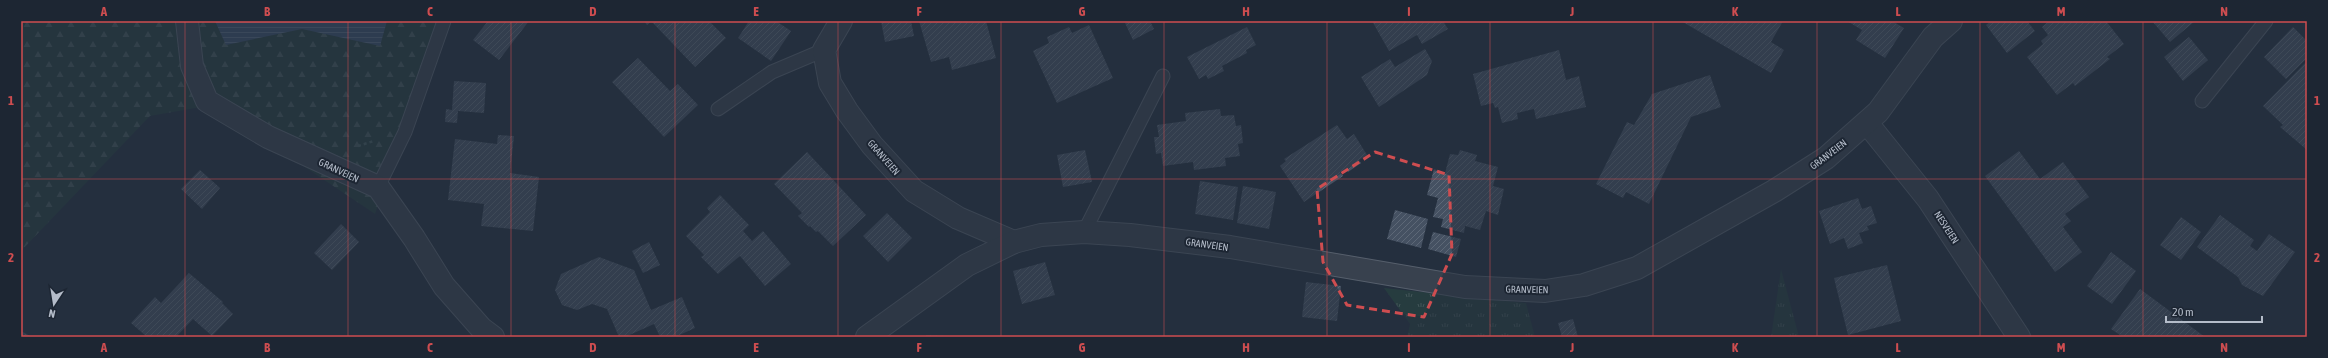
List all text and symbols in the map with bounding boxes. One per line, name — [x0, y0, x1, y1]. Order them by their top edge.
text: A — [100, 4, 108, 19]
text: B — [264, 4, 271, 19]
text: C — [427, 4, 433, 19]
text: D — [589, 4, 597, 19]
text: E — [753, 4, 759, 19]
text: F — [916, 4, 922, 19]
text: G — [1079, 4, 1086, 19]
text: H — [1242, 4, 1250, 19]
text: I — [1407, 4, 1411, 19]
text: J — [1569, 4, 1574, 19]
text: K — [1732, 4, 1739, 19]
text: L — [1895, 4, 1901, 19]
text: M — [2057, 4, 2066, 19]
text: N — [2220, 4, 2228, 19]
text: 1 — [8, 93, 14, 108]
text: 1 — [2314, 93, 2320, 108]
street label: GRANVEIEN — [865, 137, 902, 177]
street label: GRANVEIEN — [1808, 137, 1849, 172]
street label: GRANVEIEN — [317, 156, 361, 185]
street label: NESVEIEN — [1932, 209, 1961, 246]
street label: GRANVEIEN — [1185, 236, 1229, 253]
text: 2 — [8, 250, 14, 265]
text: 2 — [2314, 250, 2320, 265]
north arrow — [34, 284, 74, 324]
street label: GRANVEIEN — [1505, 284, 1549, 295]
scale bar — [2166, 298, 2262, 324]
text: 20 m — [2172, 305, 2194, 319]
text: N — [47, 307, 56, 320]
text: A — [100, 340, 108, 355]
text: B — [264, 340, 271, 355]
text: C — [427, 340, 433, 355]
text: D — [589, 340, 597, 355]
text: E — [753, 340, 759, 355]
text: F — [916, 340, 922, 355]
text: G — [1079, 340, 1086, 355]
text: H — [1242, 340, 1250, 355]
text: I — [1407, 340, 1411, 355]
text: J — [1569, 340, 1574, 355]
text: K — [1732, 340, 1739, 355]
text: L — [1895, 340, 1901, 355]
text: M — [2057, 340, 2066, 355]
text: N — [2220, 340, 2228, 355]

